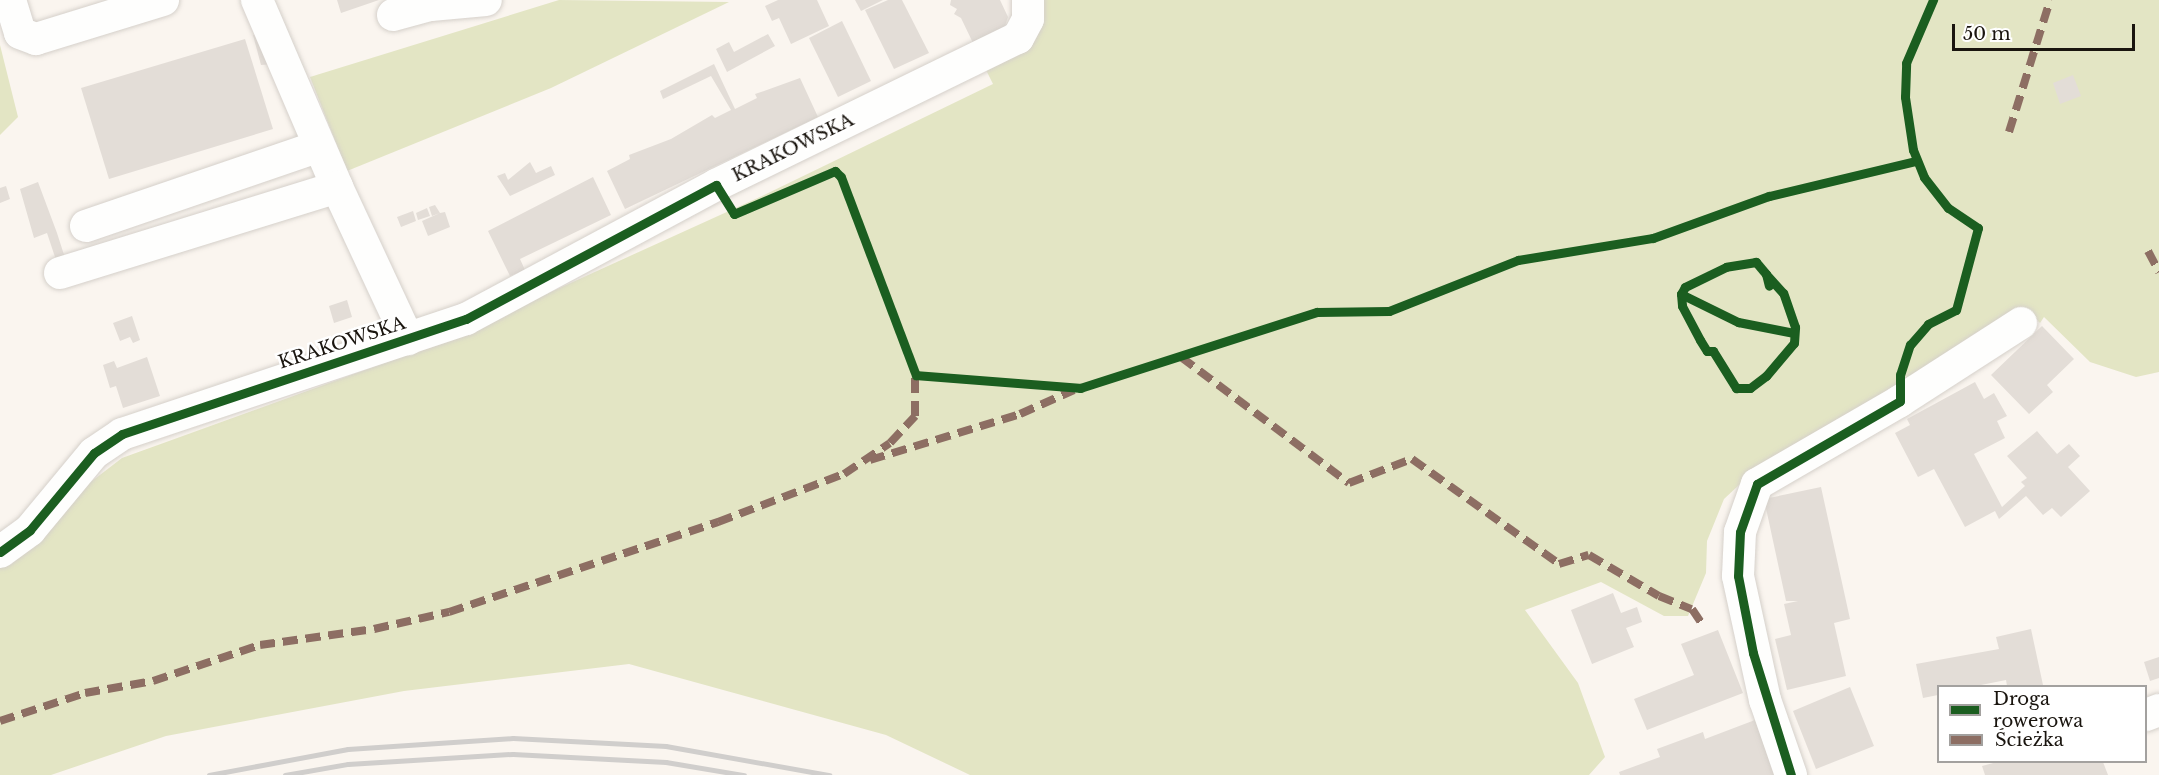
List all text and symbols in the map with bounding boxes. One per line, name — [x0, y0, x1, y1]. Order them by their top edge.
scale bar — [1955, 12, 2138, 50]
text: 50 m — [1963, 23, 2011, 45]
street label: KRAKOWSKA — [729, 109, 857, 187]
street label: KRAKOWSKA — [276, 312, 408, 374]
legend — [1937, 685, 2147, 763]
text: Droga rowerowa — [1993, 688, 2083, 732]
text: Ścieżka — [1995, 729, 2064, 751]

